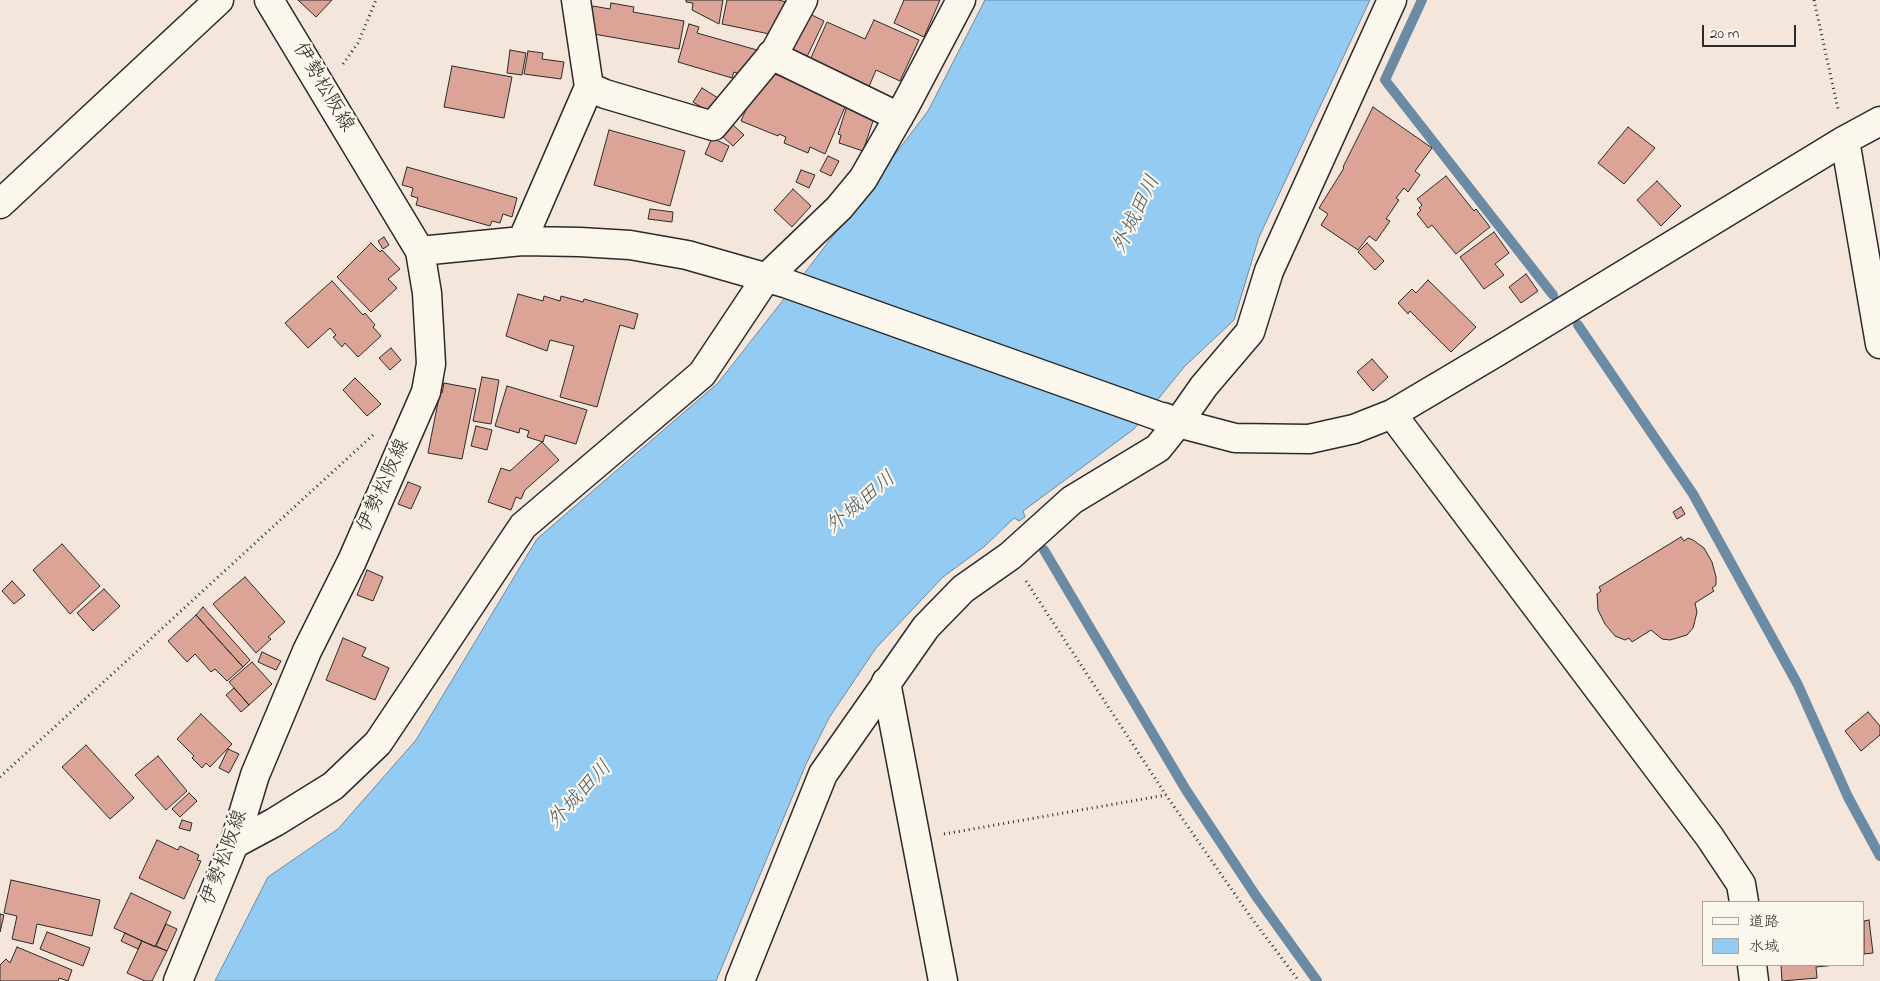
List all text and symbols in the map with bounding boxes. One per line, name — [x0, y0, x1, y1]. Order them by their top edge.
scale bar — [1705, 15, 1799, 47]
text: 20 m — [1710, 23, 1739, 45]
street label: 伊勢松阪線 — [286, 39, 358, 137]
water label: 外城田川 — [1108, 172, 1168, 258]
street label: 伊勢松阪線 — [354, 435, 416, 537]
water label: 外城田川 — [822, 467, 902, 541]
water label: 外城田川 — [543, 757, 619, 835]
street label: 伊勢松阪線 — [198, 807, 254, 909]
legend — [1702, 901, 1865, 966]
text: 道路 — [1749, 911, 1779, 933]
text: 水域 — [1749, 936, 1779, 958]

